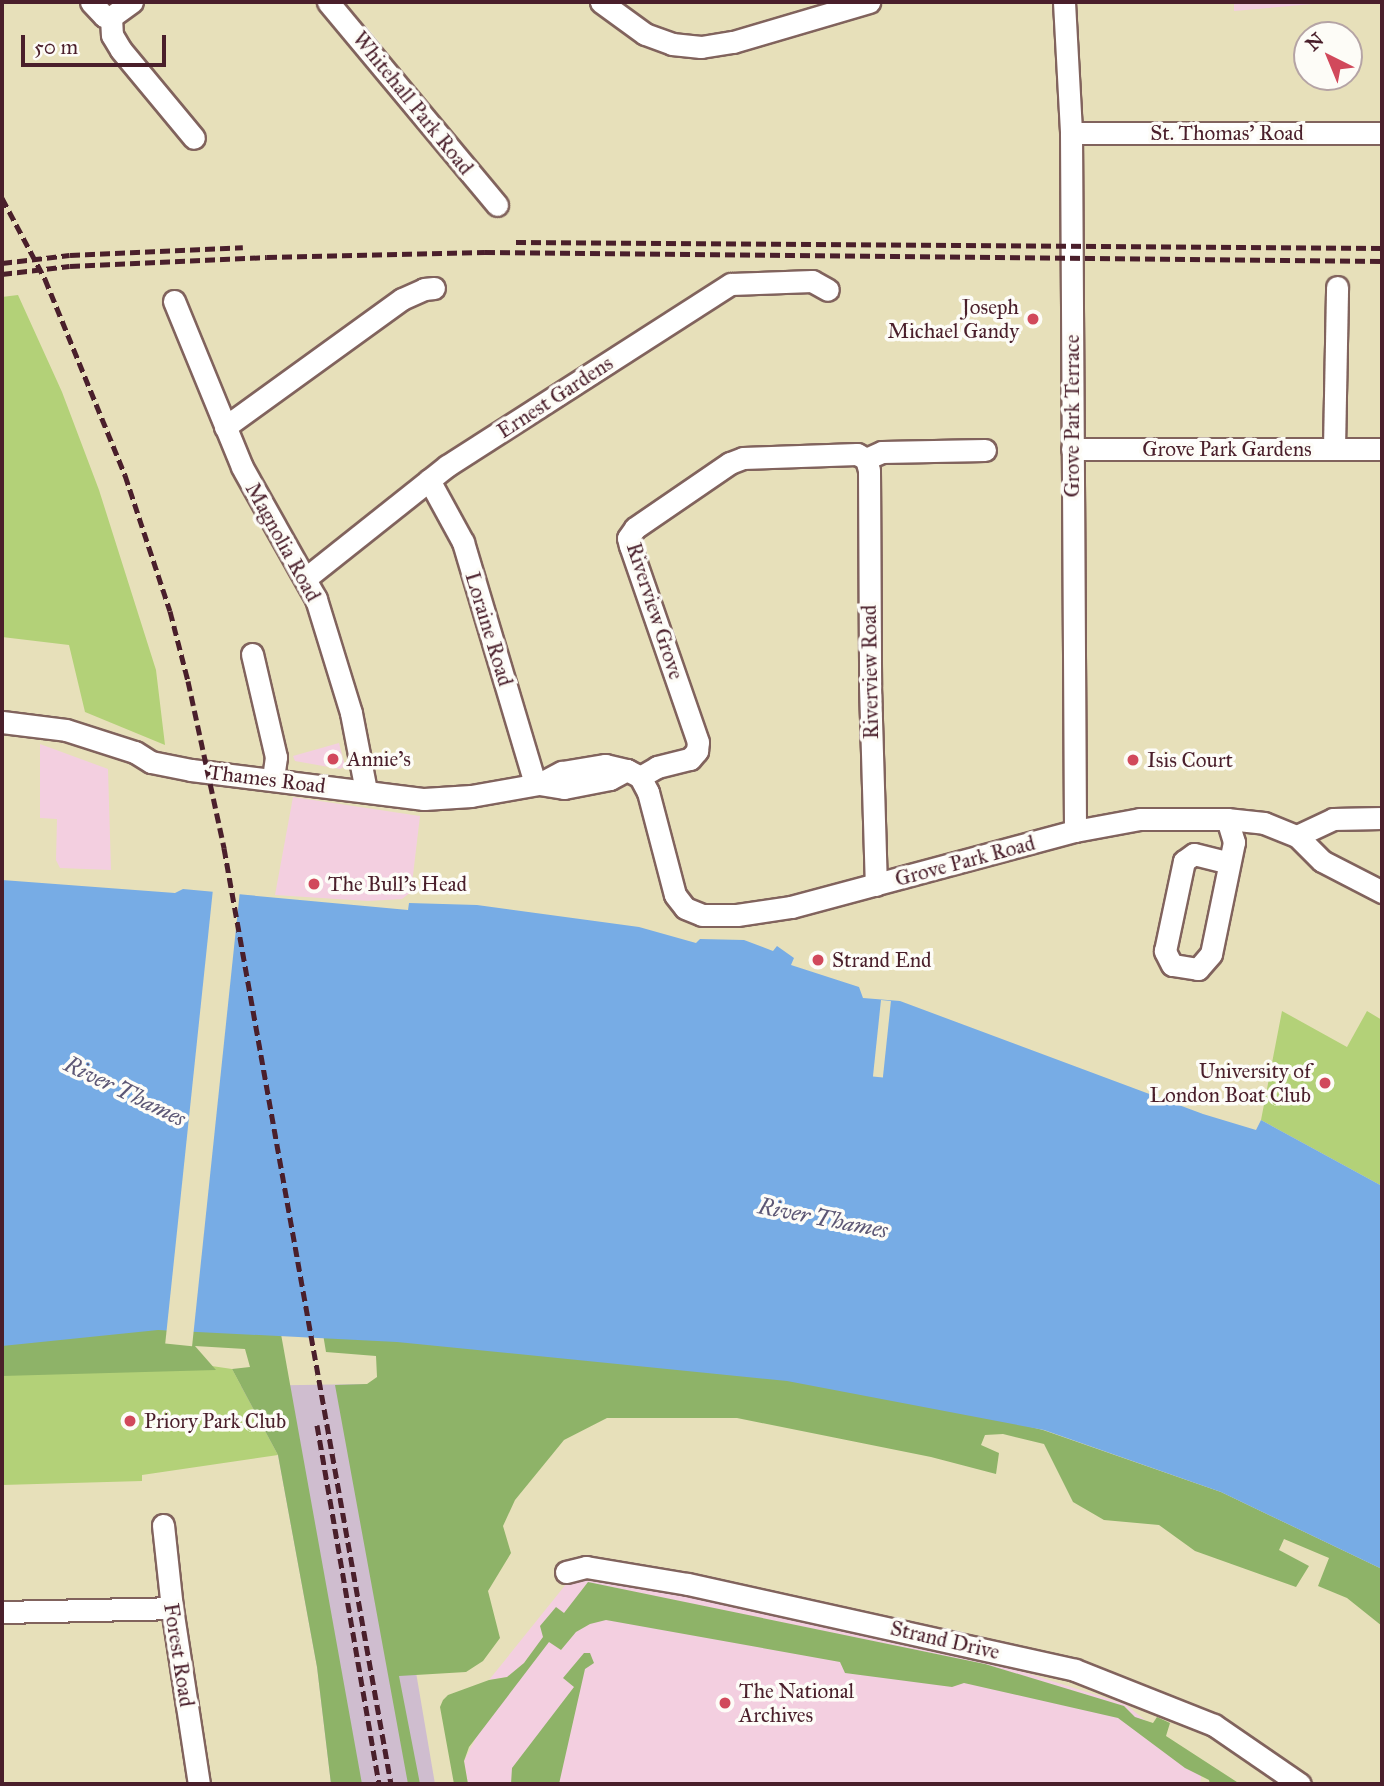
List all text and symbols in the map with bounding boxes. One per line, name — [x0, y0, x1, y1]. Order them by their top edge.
scale bar — [24, 21, 170, 65]
north arrow — [1293, 21, 1363, 91]
street label: Whitehall Park Road — [347, 26, 479, 180]
text: N — [1301, 28, 1328, 56]
text: 50 m — [34, 34, 78, 60]
street label: St. Thomas' Road — [1150, 120, 1304, 146]
place label: Joseph Michael Gandy — [888, 294, 1019, 344]
marker: Joseph Michael Gandy — [1025, 311, 1041, 327]
street label: Grove Park Terrace — [1059, 335, 1085, 497]
street label: Ernest Gardens — [492, 350, 618, 444]
street label: Grove Park Gardens — [1142, 436, 1312, 462]
street label: Magnolia Road — [240, 478, 326, 606]
street label: Riverview Grove — [621, 540, 689, 682]
street label: Loraine Road — [460, 569, 518, 689]
street label: Riverview Road — [856, 604, 884, 740]
place label: Annie's — [347, 746, 411, 772]
place label: Isis Court — [1147, 747, 1233, 773]
marker: Annie's — [325, 751, 341, 767]
marker: Isis Court — [1125, 752, 1141, 768]
street label: Thames Road — [207, 759, 327, 799]
street label: Grove Park Road — [892, 830, 1038, 892]
place label: The Bull's Head — [328, 871, 467, 897]
marker: The Bull's Head — [306, 876, 322, 892]
place label: Strand End — [832, 947, 932, 973]
marker: Strand End — [810, 952, 826, 968]
water label: River Thames — [60, 1050, 190, 1132]
place label: University of London Boat Club — [1149, 1058, 1311, 1108]
marker: University of London Boat Club — [1317, 1075, 1333, 1091]
water label: River Thames — [756, 1192, 890, 1244]
place label: Priory Park Club — [144, 1408, 286, 1434]
marker: Priory Park Club — [122, 1413, 138, 1429]
street label: Forest Road — [158, 1601, 200, 1709]
street label: Strand Drive — [888, 1615, 1002, 1665]
place label: The National Archives — [739, 1678, 854, 1728]
marker: The National Archives — [717, 1695, 733, 1711]

